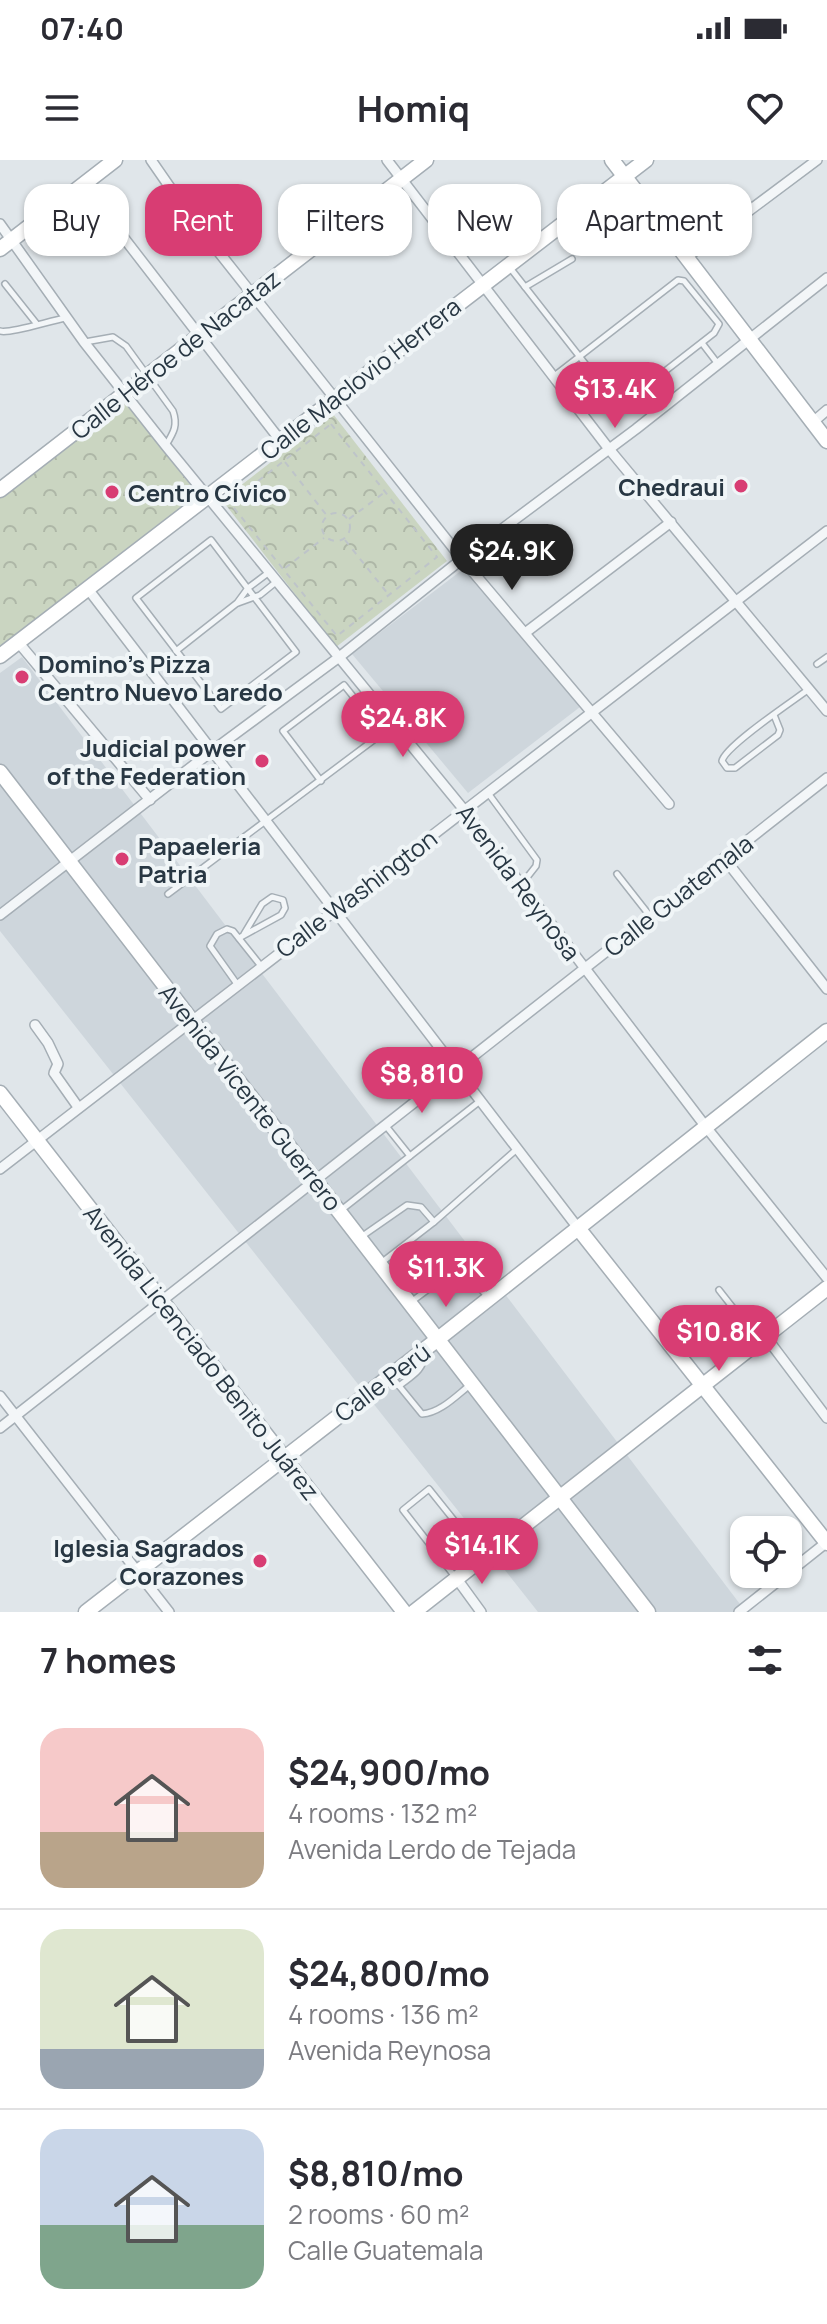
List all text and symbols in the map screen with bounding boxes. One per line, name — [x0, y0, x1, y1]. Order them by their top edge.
text: 07:40 — [40, 8, 124, 49]
text: Homiq — [357, 84, 470, 133]
icon: menu — [40, 86, 84, 130]
icon: heart — [743, 86, 787, 130]
chip: Buy — [24, 184, 129, 256]
chip: Rent — [145, 184, 262, 256]
chip: Filters — [278, 184, 412, 256]
chip: New — [428, 184, 541, 256]
chip: Apartment — [557, 184, 752, 256]
street label: Calle Héroe de Nacataz — [63, 262, 287, 446]
street label: Calle Maclovio Herrera — [253, 289, 467, 467]
pin: $13.4K — [550, 362, 680, 430]
text: $13.4K — [573, 370, 657, 406]
place label: Chedraui — [618, 470, 725, 503]
place label: Centro Cívico — [128, 476, 287, 509]
marker: Chedraui — [732, 477, 750, 495]
marker: Centro Cívico — [103, 483, 121, 501]
pin: $24.9K — [447, 524, 577, 592]
text: $24.9K — [468, 532, 556, 568]
place label: Domino's Pizza Centro Nuevo Laredo — [38, 647, 283, 708]
marker: Domino's Pizza Centro Nuevo Laredo — [13, 668, 31, 686]
pin: $24.8K — [338, 691, 468, 759]
text: $24.8K — [359, 699, 447, 735]
place label: Judicial power of the Federation — [47, 731, 246, 792]
marker: Judicial power of the Federation — [253, 752, 271, 770]
street label: Avenida Reynosa — [449, 797, 589, 967]
street label: Calle Washington — [269, 822, 443, 964]
street label: Calle Guatemala — [597, 826, 759, 964]
place label: Papaeleria Patria — [138, 829, 261, 890]
marker: Papaeleria Patria — [113, 850, 131, 868]
street label: Avenida Vicente Guerrero — [152, 977, 350, 1217]
pin: $8,810 — [357, 1047, 487, 1115]
text: $8,810 — [380, 1055, 464, 1091]
street label: Avenida Licenciado Benito Juárez — [76, 1198, 328, 1506]
pin: $11.3K — [381, 1241, 511, 1309]
text: $11.3K — [407, 1249, 485, 1285]
pin: $10.8K — [654, 1305, 784, 1373]
text: $10.8K — [676, 1313, 762, 1349]
street label: Calle Perú — [327, 1335, 437, 1429]
map controls — [730, 1516, 802, 1588]
button: locate — [730, 1516, 802, 1588]
pin: $14.1K — [417, 1518, 547, 1586]
text: $14.1K — [444, 1526, 520, 1562]
place label: Iglesia Sagrados Corazones — [53, 1531, 244, 1592]
marker: Iglesia Sagrados Corazones — [251, 1552, 269, 1570]
text: 7 homes — [40, 1637, 176, 1683]
icon: filters — [743, 1638, 787, 1682]
text: $24,900/mo — [288, 1749, 490, 1795]
icon: home — [104, 1760, 200, 1856]
text: 4 rooms · 132 m² — [288, 1795, 477, 1831]
text: Avenida Lerdo de Tejada — [288, 1831, 576, 1867]
text: $24,800/mo — [288, 1950, 490, 1996]
icon: home — [104, 1961, 200, 2057]
text: 4 rooms · 136 m² — [288, 1996, 479, 2032]
text: Avenida Reynosa — [288, 2032, 491, 2068]
text: $8,810/mo — [288, 2150, 464, 2196]
icon: home — [104, 2161, 200, 2257]
text: 2 rooms · 60 m² — [288, 2196, 470, 2232]
text: Calle Guatemala — [288, 2232, 484, 2268]

